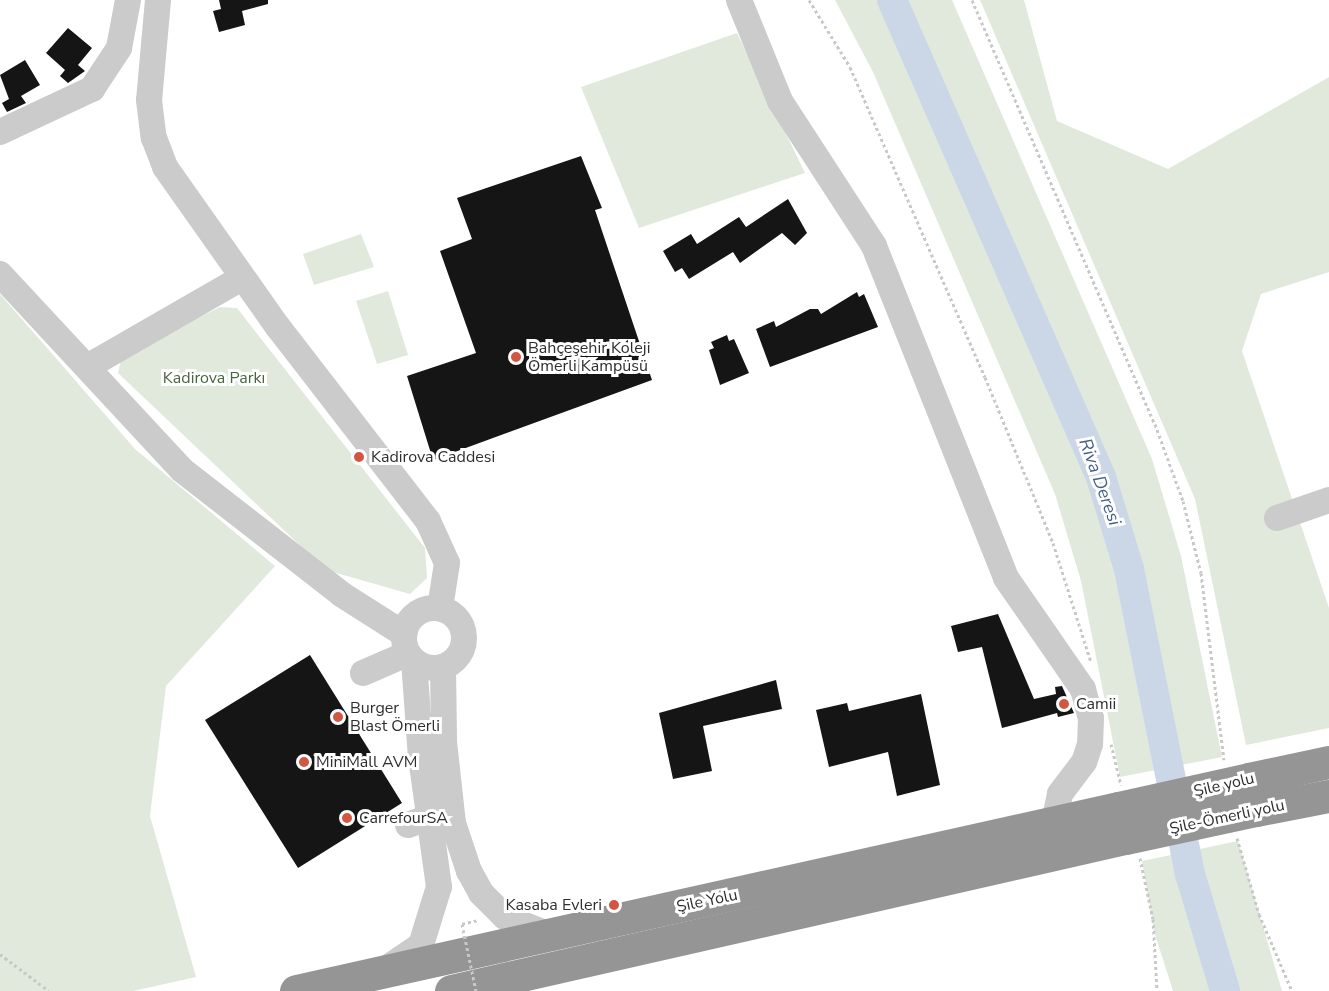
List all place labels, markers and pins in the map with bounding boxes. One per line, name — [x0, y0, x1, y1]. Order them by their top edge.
place label: Bahçeşehir Koleji Ömerli Kampüsü — [528, 338, 650, 376]
marker: Bahçeşehir Koleji Ömerli Kampüsü — [509, 350, 523, 364]
place label: Kadirova Caddesi — [371, 447, 495, 467]
marker: Kadirova Caddesi — [352, 450, 366, 464]
place label: Camii — [1076, 694, 1116, 714]
marker: Camii — [1057, 697, 1071, 711]
place label: Burger Blast Ömerli — [350, 698, 440, 736]
marker: Burger Blast Ömerli — [331, 710, 345, 724]
place label: MiniMall AVM — [316, 752, 417, 772]
marker: MiniMall AVM — [297, 755, 311, 769]
place label: CarrefourSA — [359, 808, 448, 828]
marker: CarrefourSA — [340, 811, 354, 825]
place label: Kasaba Evleri — [505, 895, 602, 915]
marker: Kasaba Evleri — [607, 898, 621, 912]

